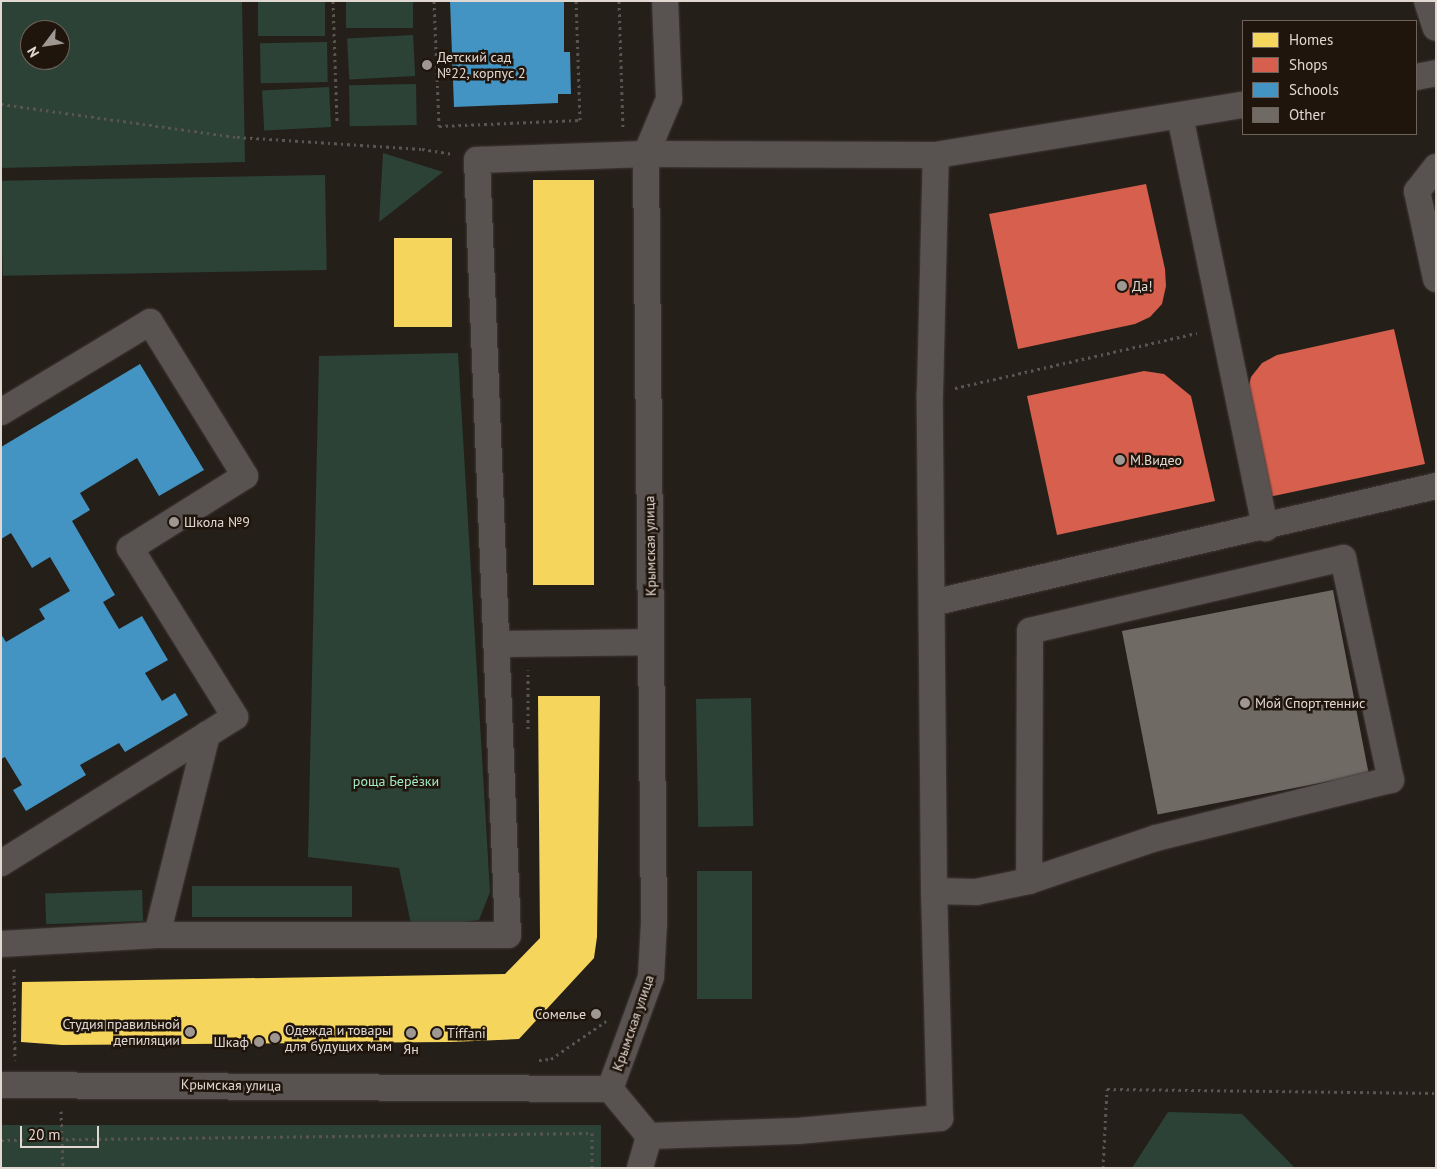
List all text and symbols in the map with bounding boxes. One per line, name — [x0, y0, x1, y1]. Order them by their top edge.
north arrow — [20, 20, 70, 70]
legend — [1242, 20, 1417, 135]
text: Homes — [1289, 30, 1333, 49]
text: N — [23, 44, 43, 61]
place label: Детский сад №22, корпус 2 — [437, 49, 527, 82]
text: Shops — [1289, 55, 1328, 74]
marker: Детский сад №22, корпус 2 — [421, 59, 433, 71]
text: Schools — [1289, 80, 1339, 99]
text: Other — [1289, 105, 1325, 124]
place label: Да! — [1132, 278, 1153, 294]
marker: Да! — [1116, 280, 1128, 292]
place label: М.Видео — [1130, 452, 1182, 468]
marker: М.Видео — [1114, 454, 1126, 466]
street label: Крымская улица — [641, 496, 659, 596]
place label: Школа №9 — [184, 514, 250, 530]
marker: Школа №9 — [168, 516, 180, 528]
place label: Мой Спорт теннис — [1255, 695, 1366, 711]
marker: Мой Спорт теннис — [1239, 697, 1251, 709]
park label: роща Берёзки — [353, 773, 439, 789]
street label: Крымская улица — [609, 973, 657, 1073]
place label: Сомелье — [535, 1006, 586, 1022]
marker: Сомелье — [590, 1008, 602, 1020]
place label: Студия правильной депиляции — [62, 1016, 180, 1048]
place label: Одежда и товары для будущих мам — [285, 1022, 392, 1054]
place label: Tiffani — [447, 1025, 486, 1041]
marker: Студия правильной депиляции — [184, 1026, 196, 1038]
marker: Ян — [405, 1027, 417, 1039]
marker: Tiffani — [431, 1027, 443, 1039]
marker: Одежда и товары для будущих мам — [269, 1032, 281, 1044]
place label: Шкаф — [214, 1034, 249, 1050]
marker: Шкаф — [253, 1036, 265, 1048]
place label: Ян — [403, 1041, 419, 1057]
street label: Крымская улица — [181, 1076, 281, 1094]
scale bar — [22, 1116, 101, 1148]
text: 20 m — [28, 1125, 61, 1144]

